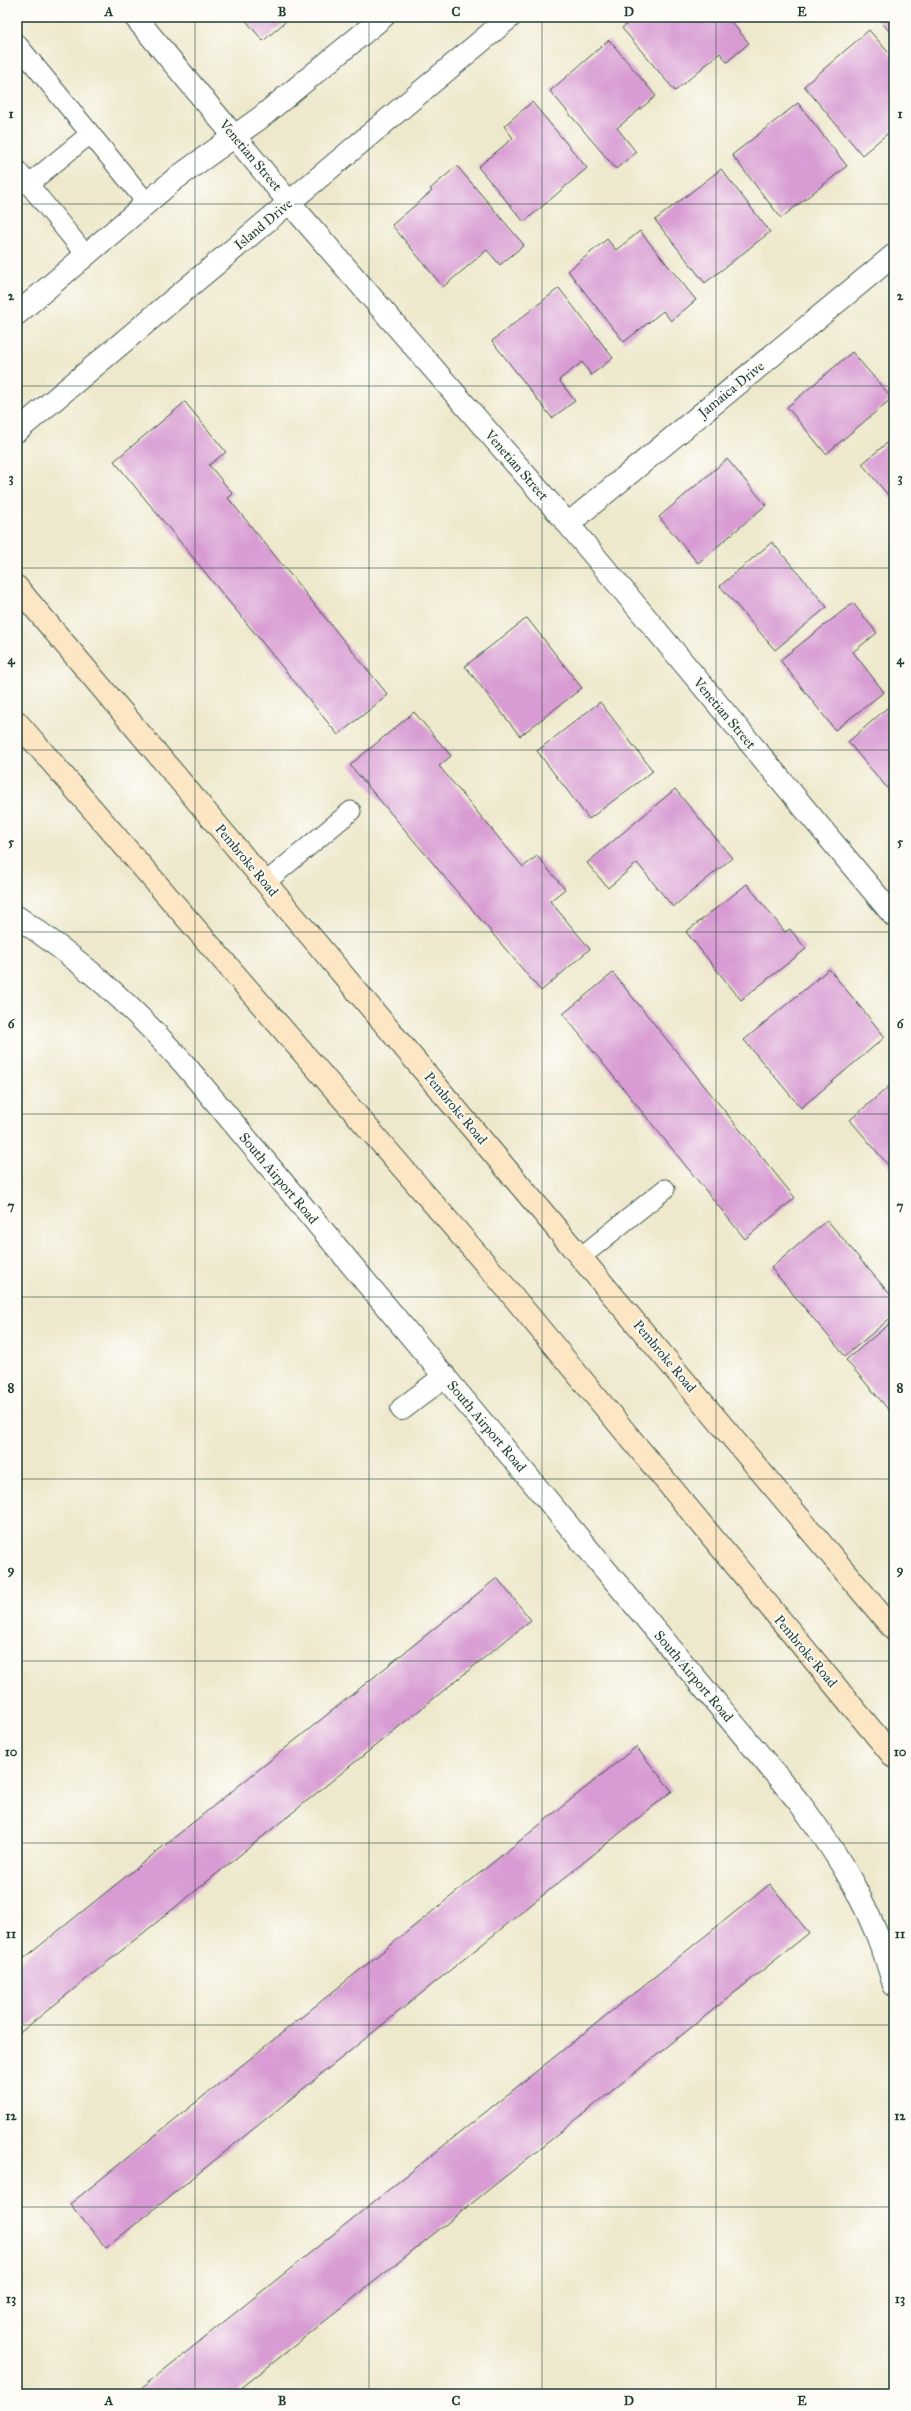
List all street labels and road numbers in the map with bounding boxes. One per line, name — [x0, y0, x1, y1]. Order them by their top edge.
street label: Venetian Street — [215, 115, 285, 195]
street label: Island Drive — [231, 195, 296, 254]
street label: Jamaica Drive — [693, 358, 768, 423]
street label: Venetian Street — [481, 426, 552, 504]
street label: Venetian Street — [689, 673, 759, 753]
street label: Pembroke Road — [211, 821, 282, 900]
street label: Pembroke Road — [420, 1069, 491, 1148]
street label: South Airport Road — [235, 1129, 322, 1228]
street label: Pembroke Road — [629, 1317, 700, 1396]
street label: South Airport Road — [443, 1377, 530, 1476]
street label: Pembroke Road — [770, 1612, 841, 1691]
street label: South Airport Road — [650, 1627, 737, 1726]

